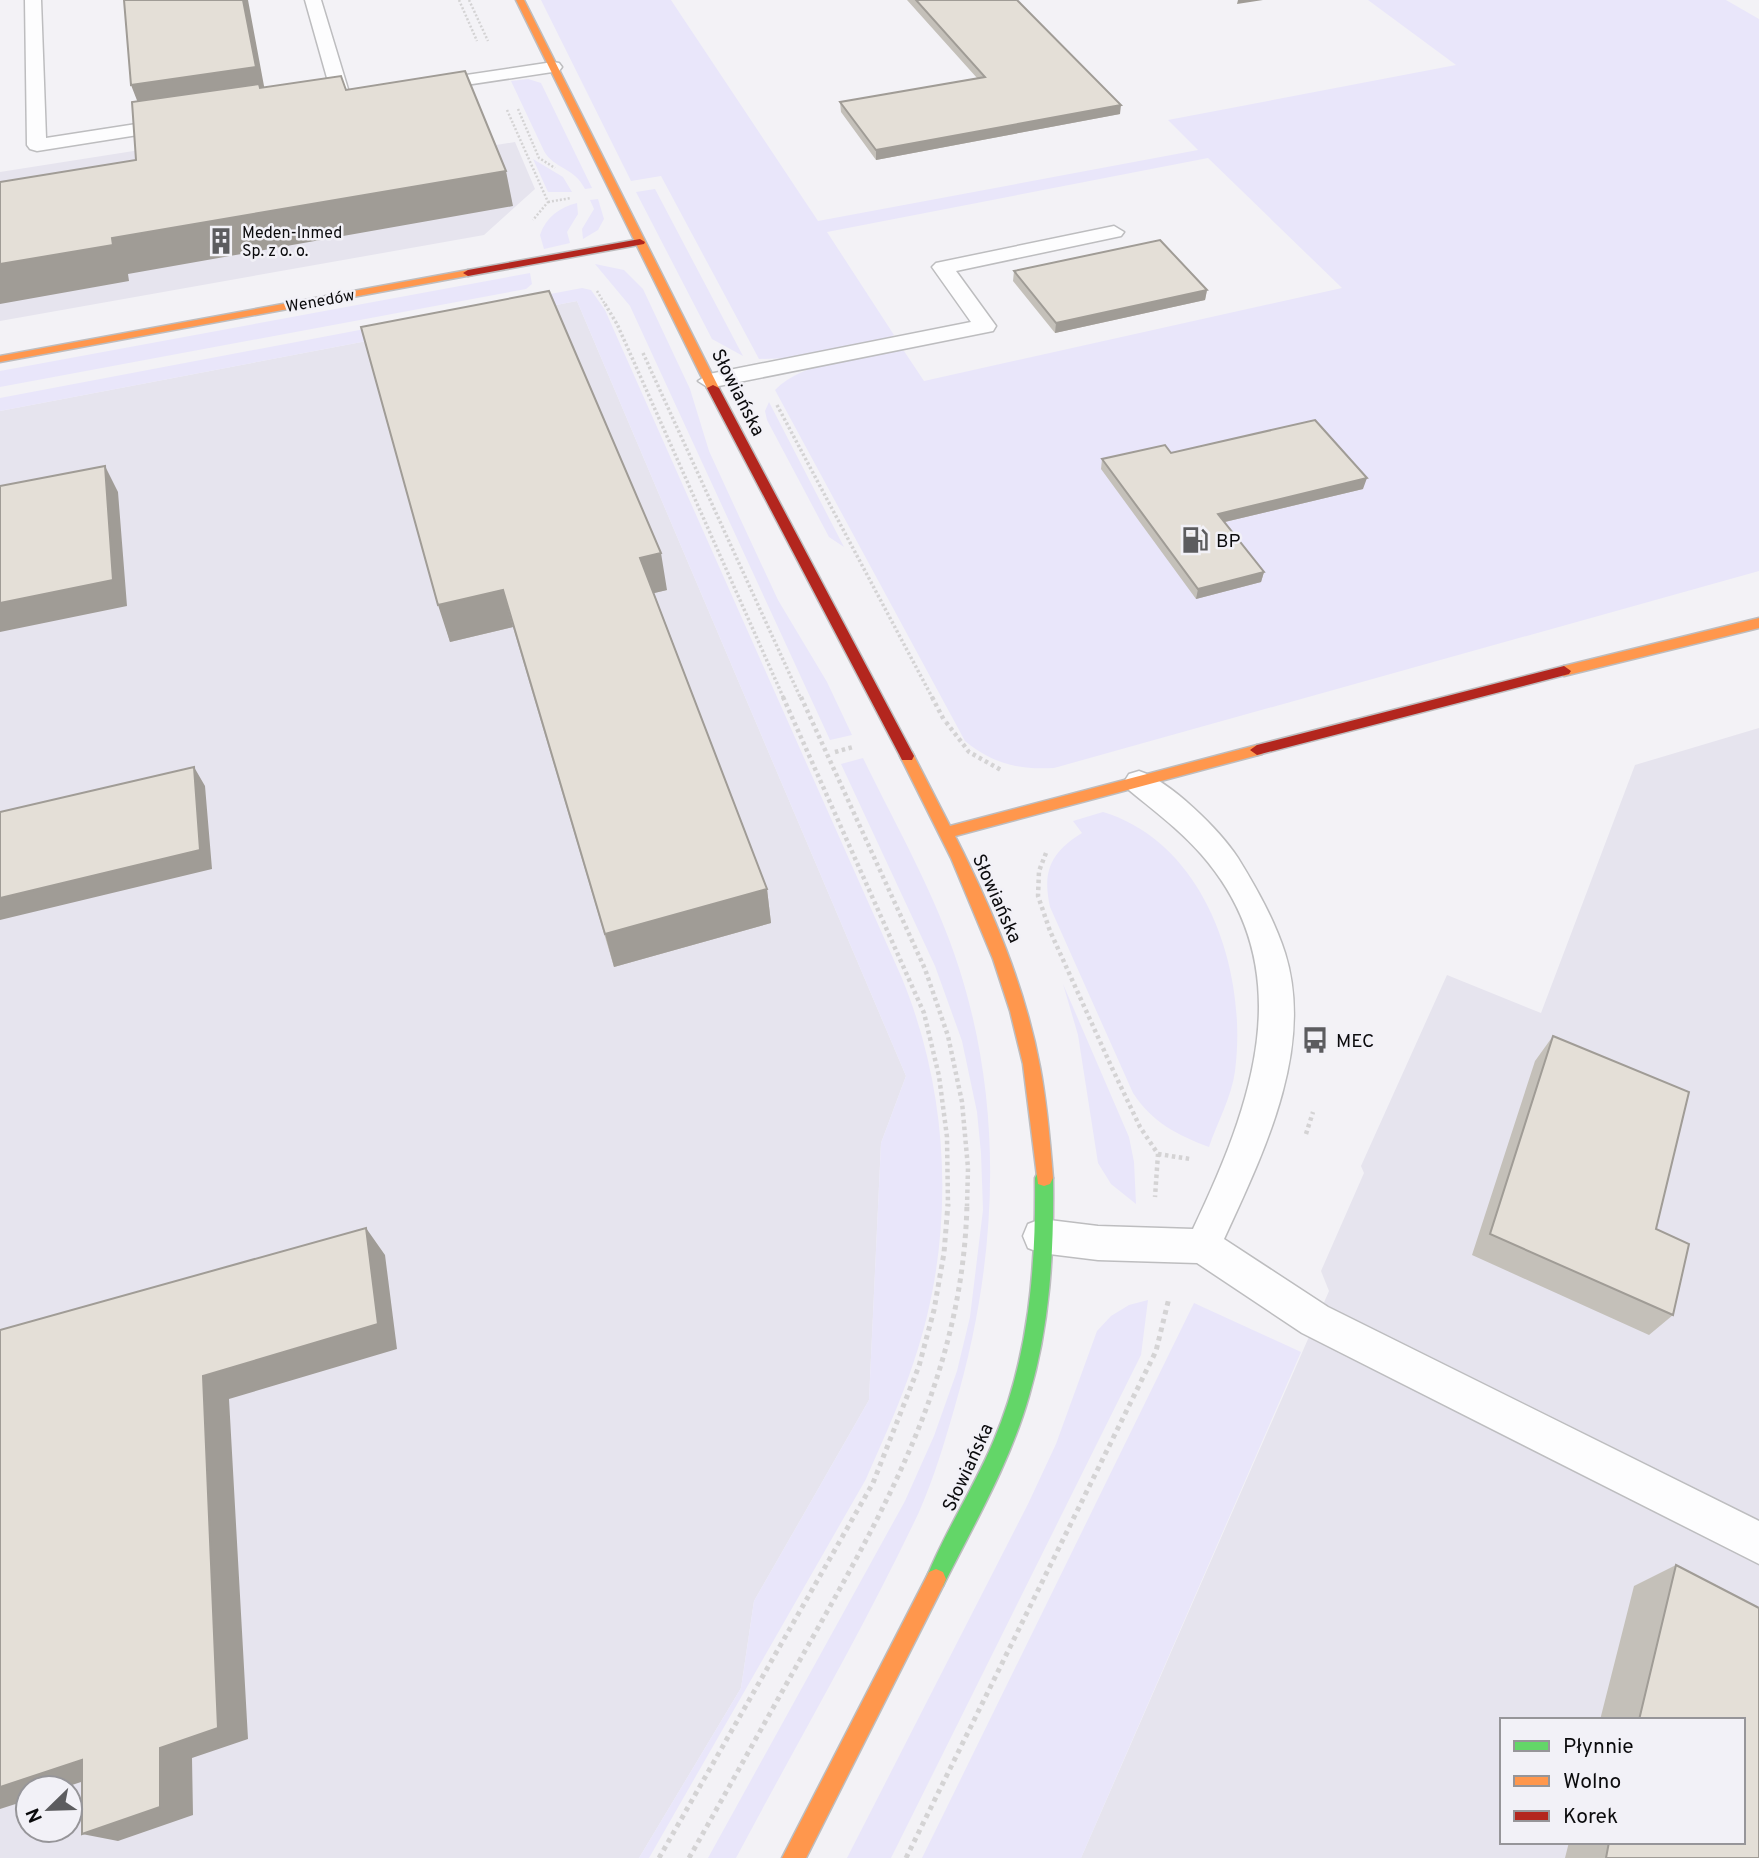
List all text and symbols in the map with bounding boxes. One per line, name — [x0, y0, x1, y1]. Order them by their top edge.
place label: Meden-Inmed Sp. z o. o. — [242, 224, 342, 262]
building icon: Meden-Inmed Sp. z o. o. — [206, 226, 236, 256]
street label: Wenedów — [284, 286, 356, 318]
street label: Słowiańska — [705, 345, 769, 441]
fuel station icon: BP — [1180, 525, 1210, 555]
place label: BP — [1216, 530, 1240, 554]
street label: Słowiańska — [966, 851, 1026, 947]
bus stop icon: MEC — [1300, 1025, 1330, 1055]
place label: MEC — [1336, 1030, 1374, 1054]
street label: Słowiańska — [938, 1420, 1000, 1516]
legend — [1500, 1718, 1745, 1844]
text: Płynnie — [1563, 1734, 1634, 1761]
text: Wolno — [1563, 1769, 1621, 1796]
north arrow — [14, 1774, 84, 1844]
text: N — [21, 1804, 49, 1826]
text: Korek — [1563, 1804, 1618, 1831]

